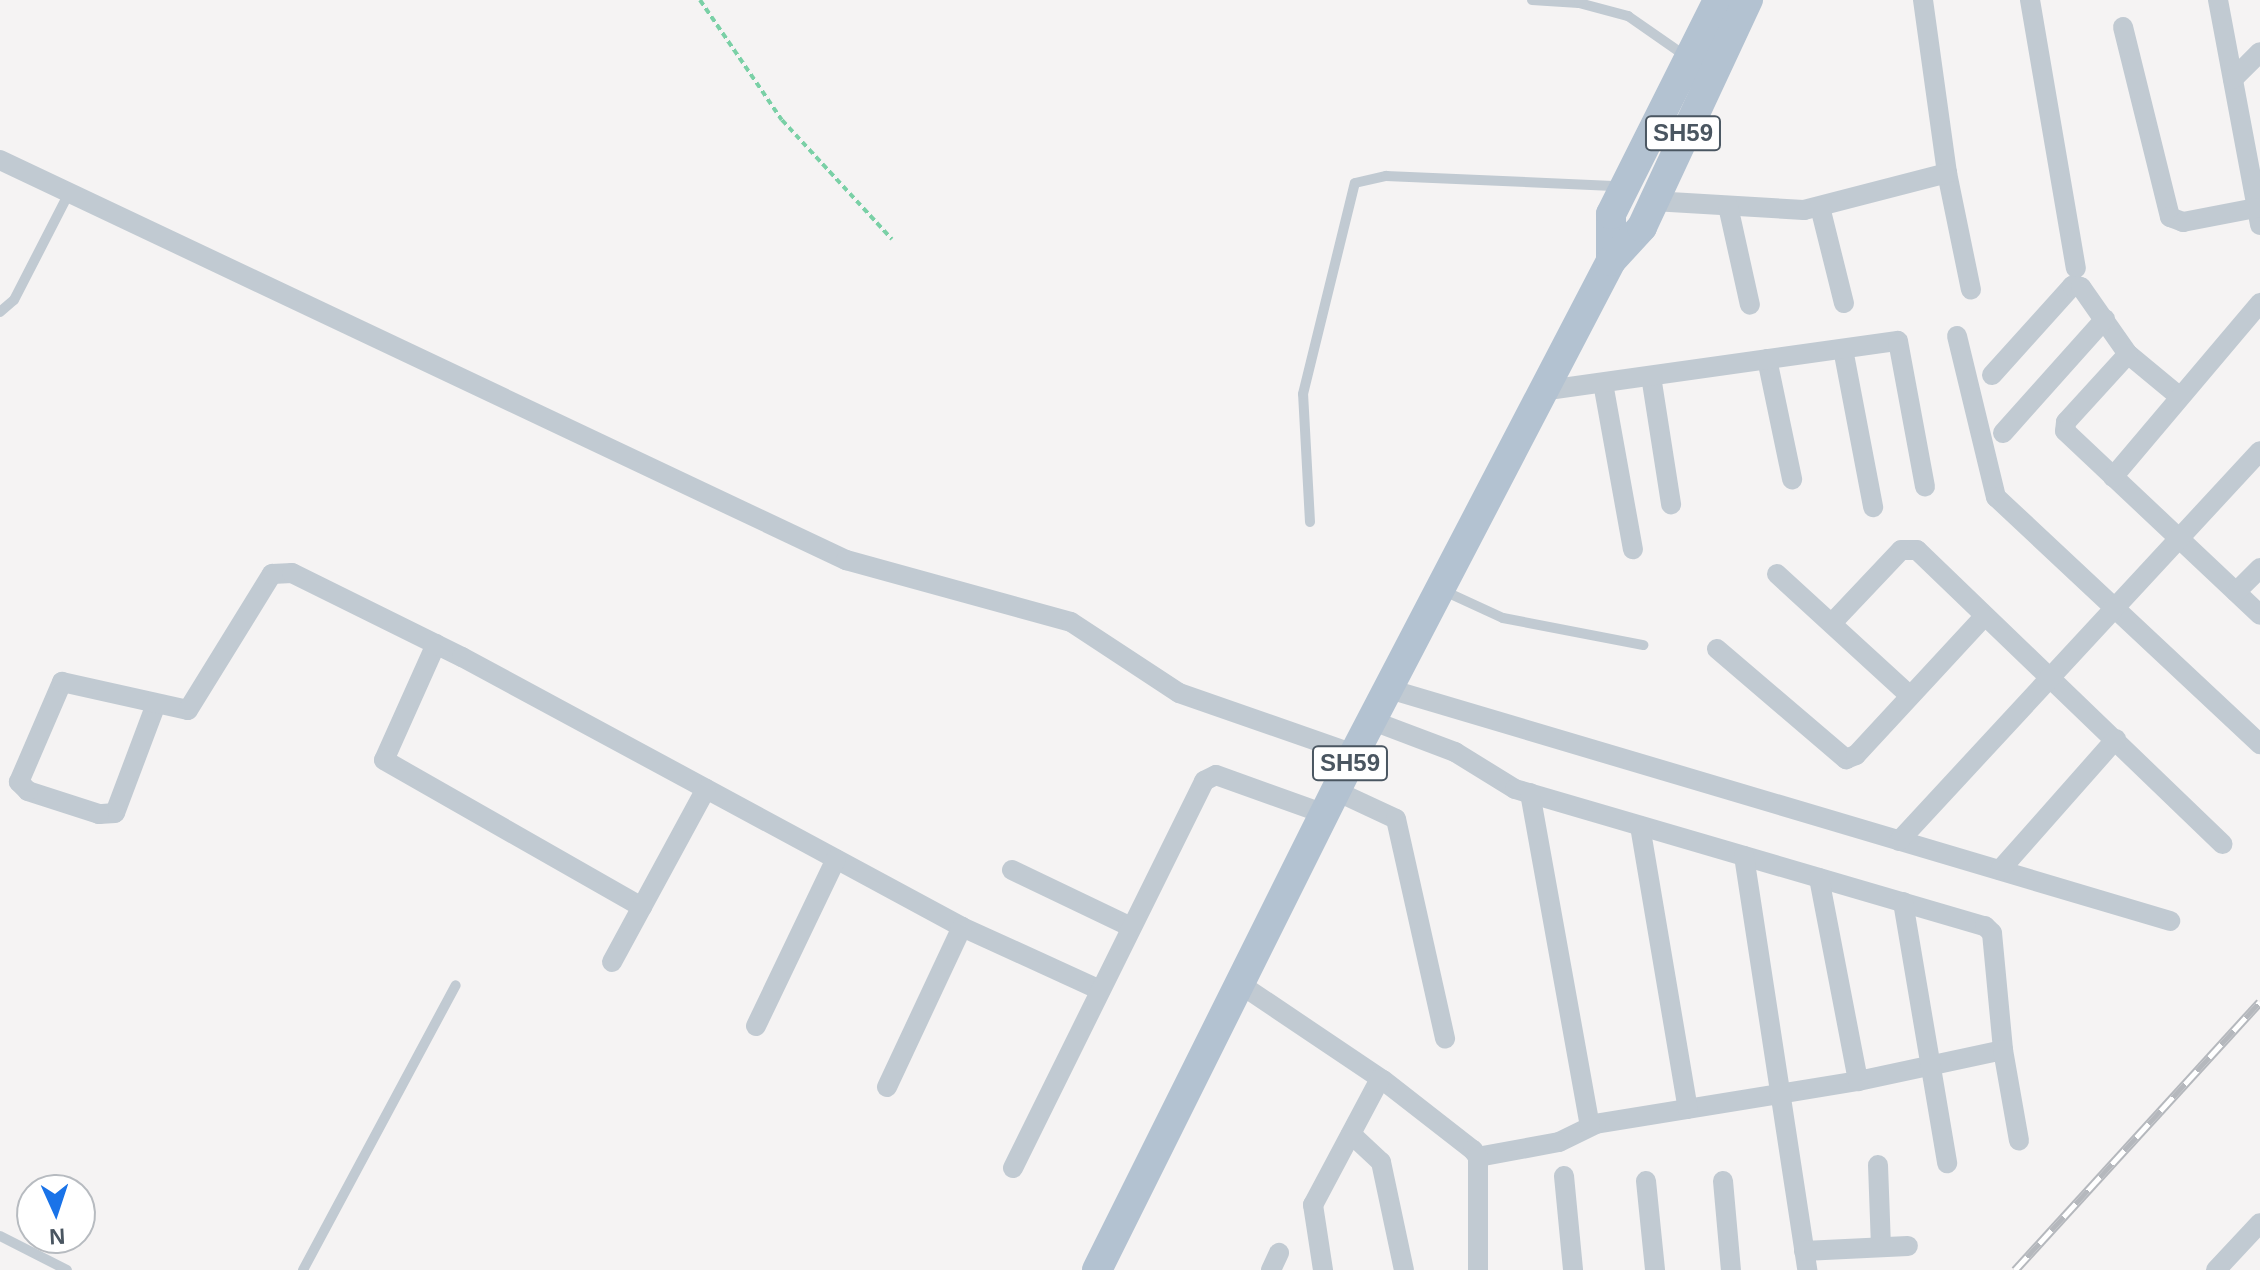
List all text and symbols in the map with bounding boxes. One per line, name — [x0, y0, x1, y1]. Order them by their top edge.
road number: SH59 — [1643, 113, 1723, 153]
road number: SH59 — [1310, 743, 1390, 783]
north arrow — [16, 1174, 96, 1254]
text: N — [49, 1224, 66, 1249]

